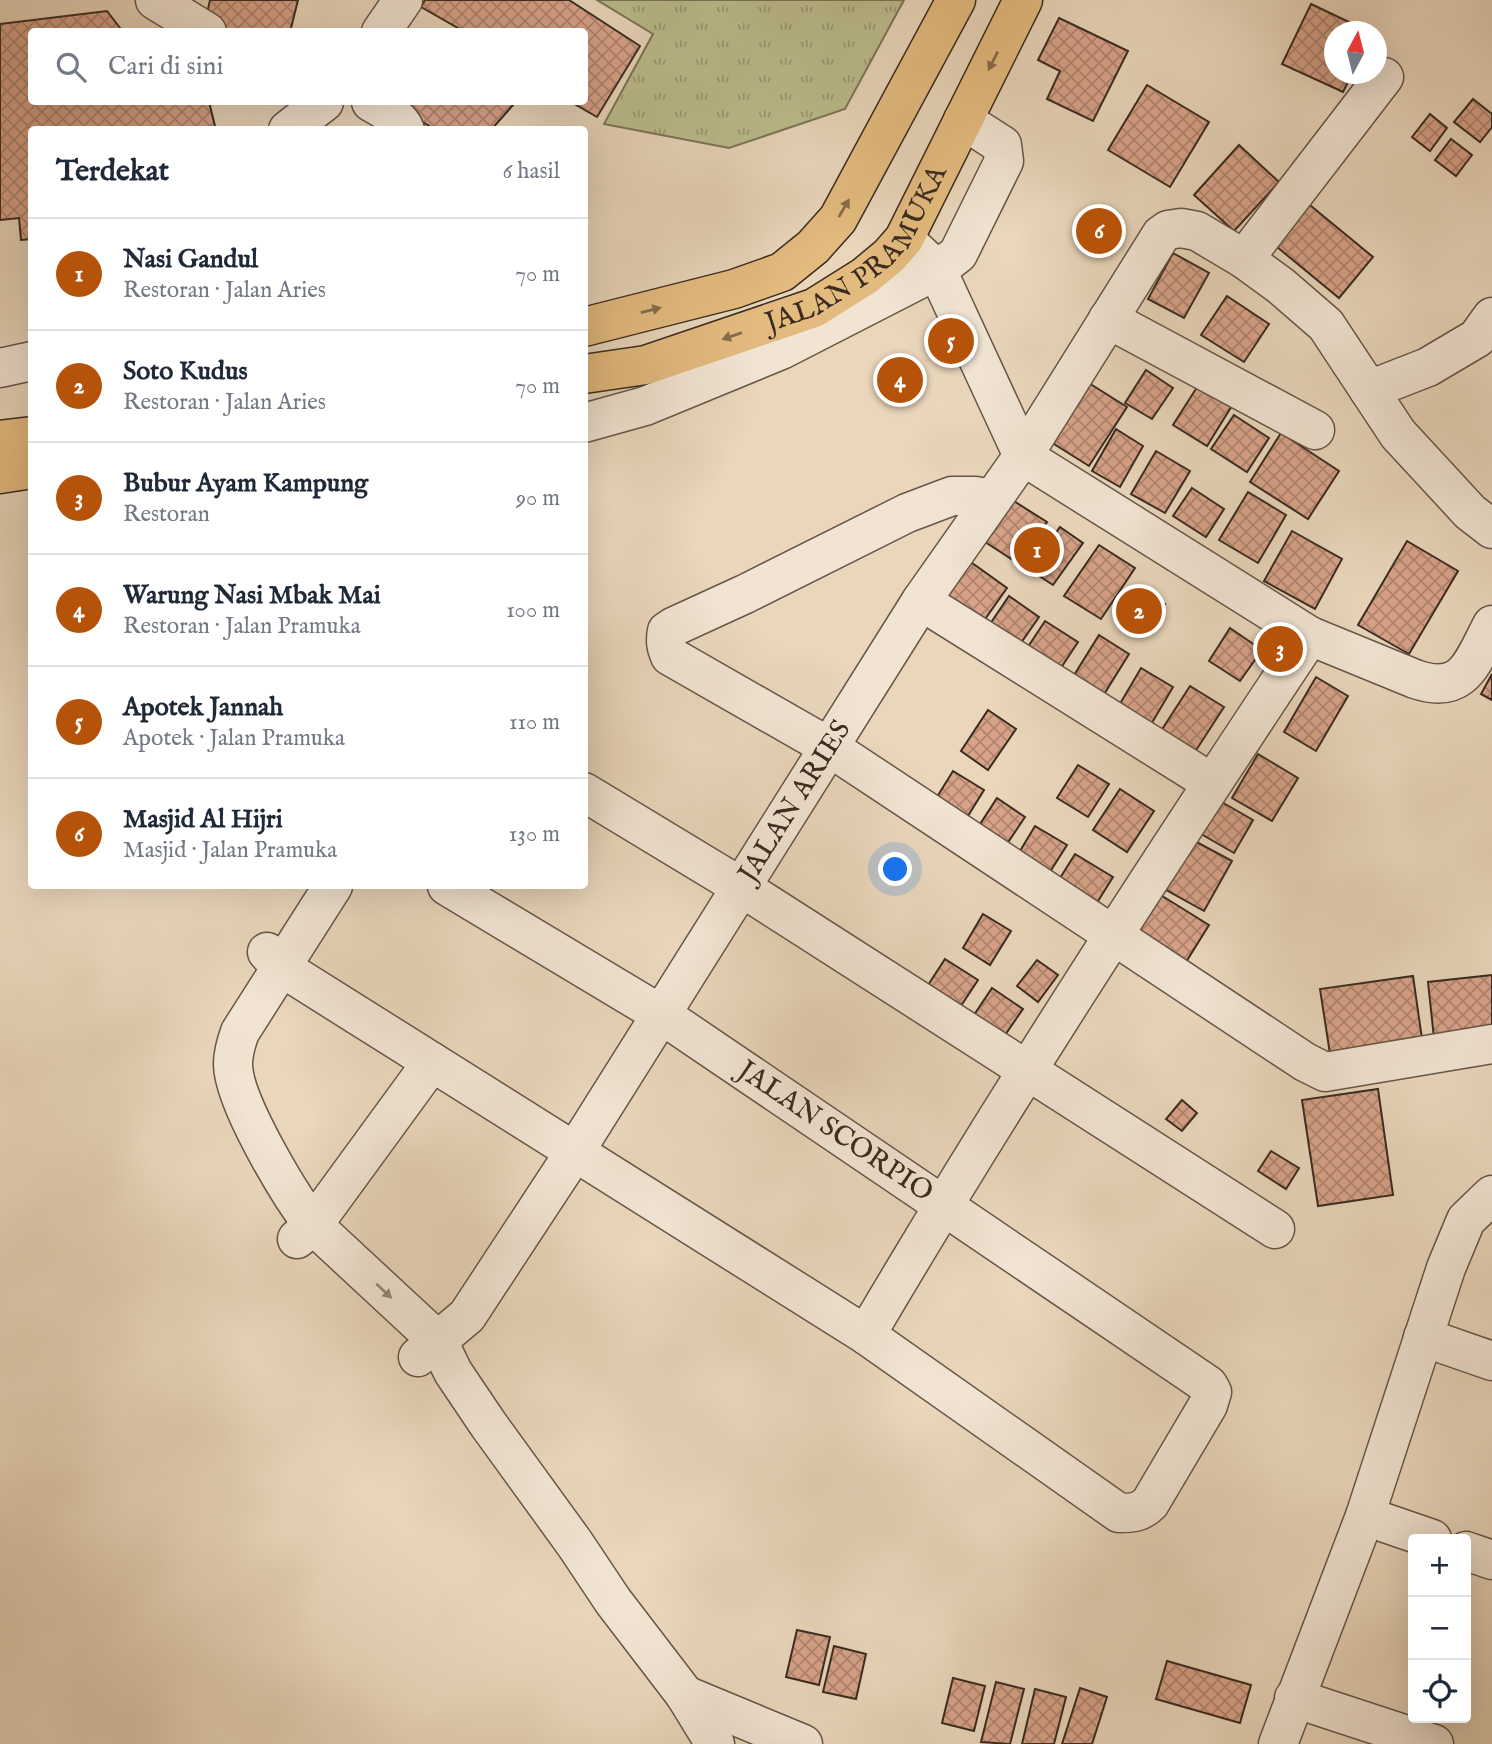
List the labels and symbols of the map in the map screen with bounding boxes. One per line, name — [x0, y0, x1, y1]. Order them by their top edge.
north arrow — [1324, 21, 1387, 84]
one-way arrow — [987, 51, 998, 71]
street label: JALAN PRAMUKA — [758, 159, 956, 342]
one-way arrow — [838, 198, 851, 217]
pin: 6 — [1076, 205, 1122, 257]
one-way arrow — [640, 304, 662, 315]
pin: 5 — [928, 315, 974, 367]
one-way arrow — [722, 331, 743, 342]
pin: 4 — [877, 354, 923, 406]
pin: 1 — [1014, 524, 1060, 576]
pin: 2 — [1116, 585, 1162, 637]
pin: 3 — [1257, 623, 1303, 675]
street label: JALAN ARIES — [729, 714, 859, 892]
your location — [878, 852, 912, 886]
street label: JALAN SCORPIO — [728, 1052, 939, 1210]
one-way arrow — [375, 1283, 393, 1299]

